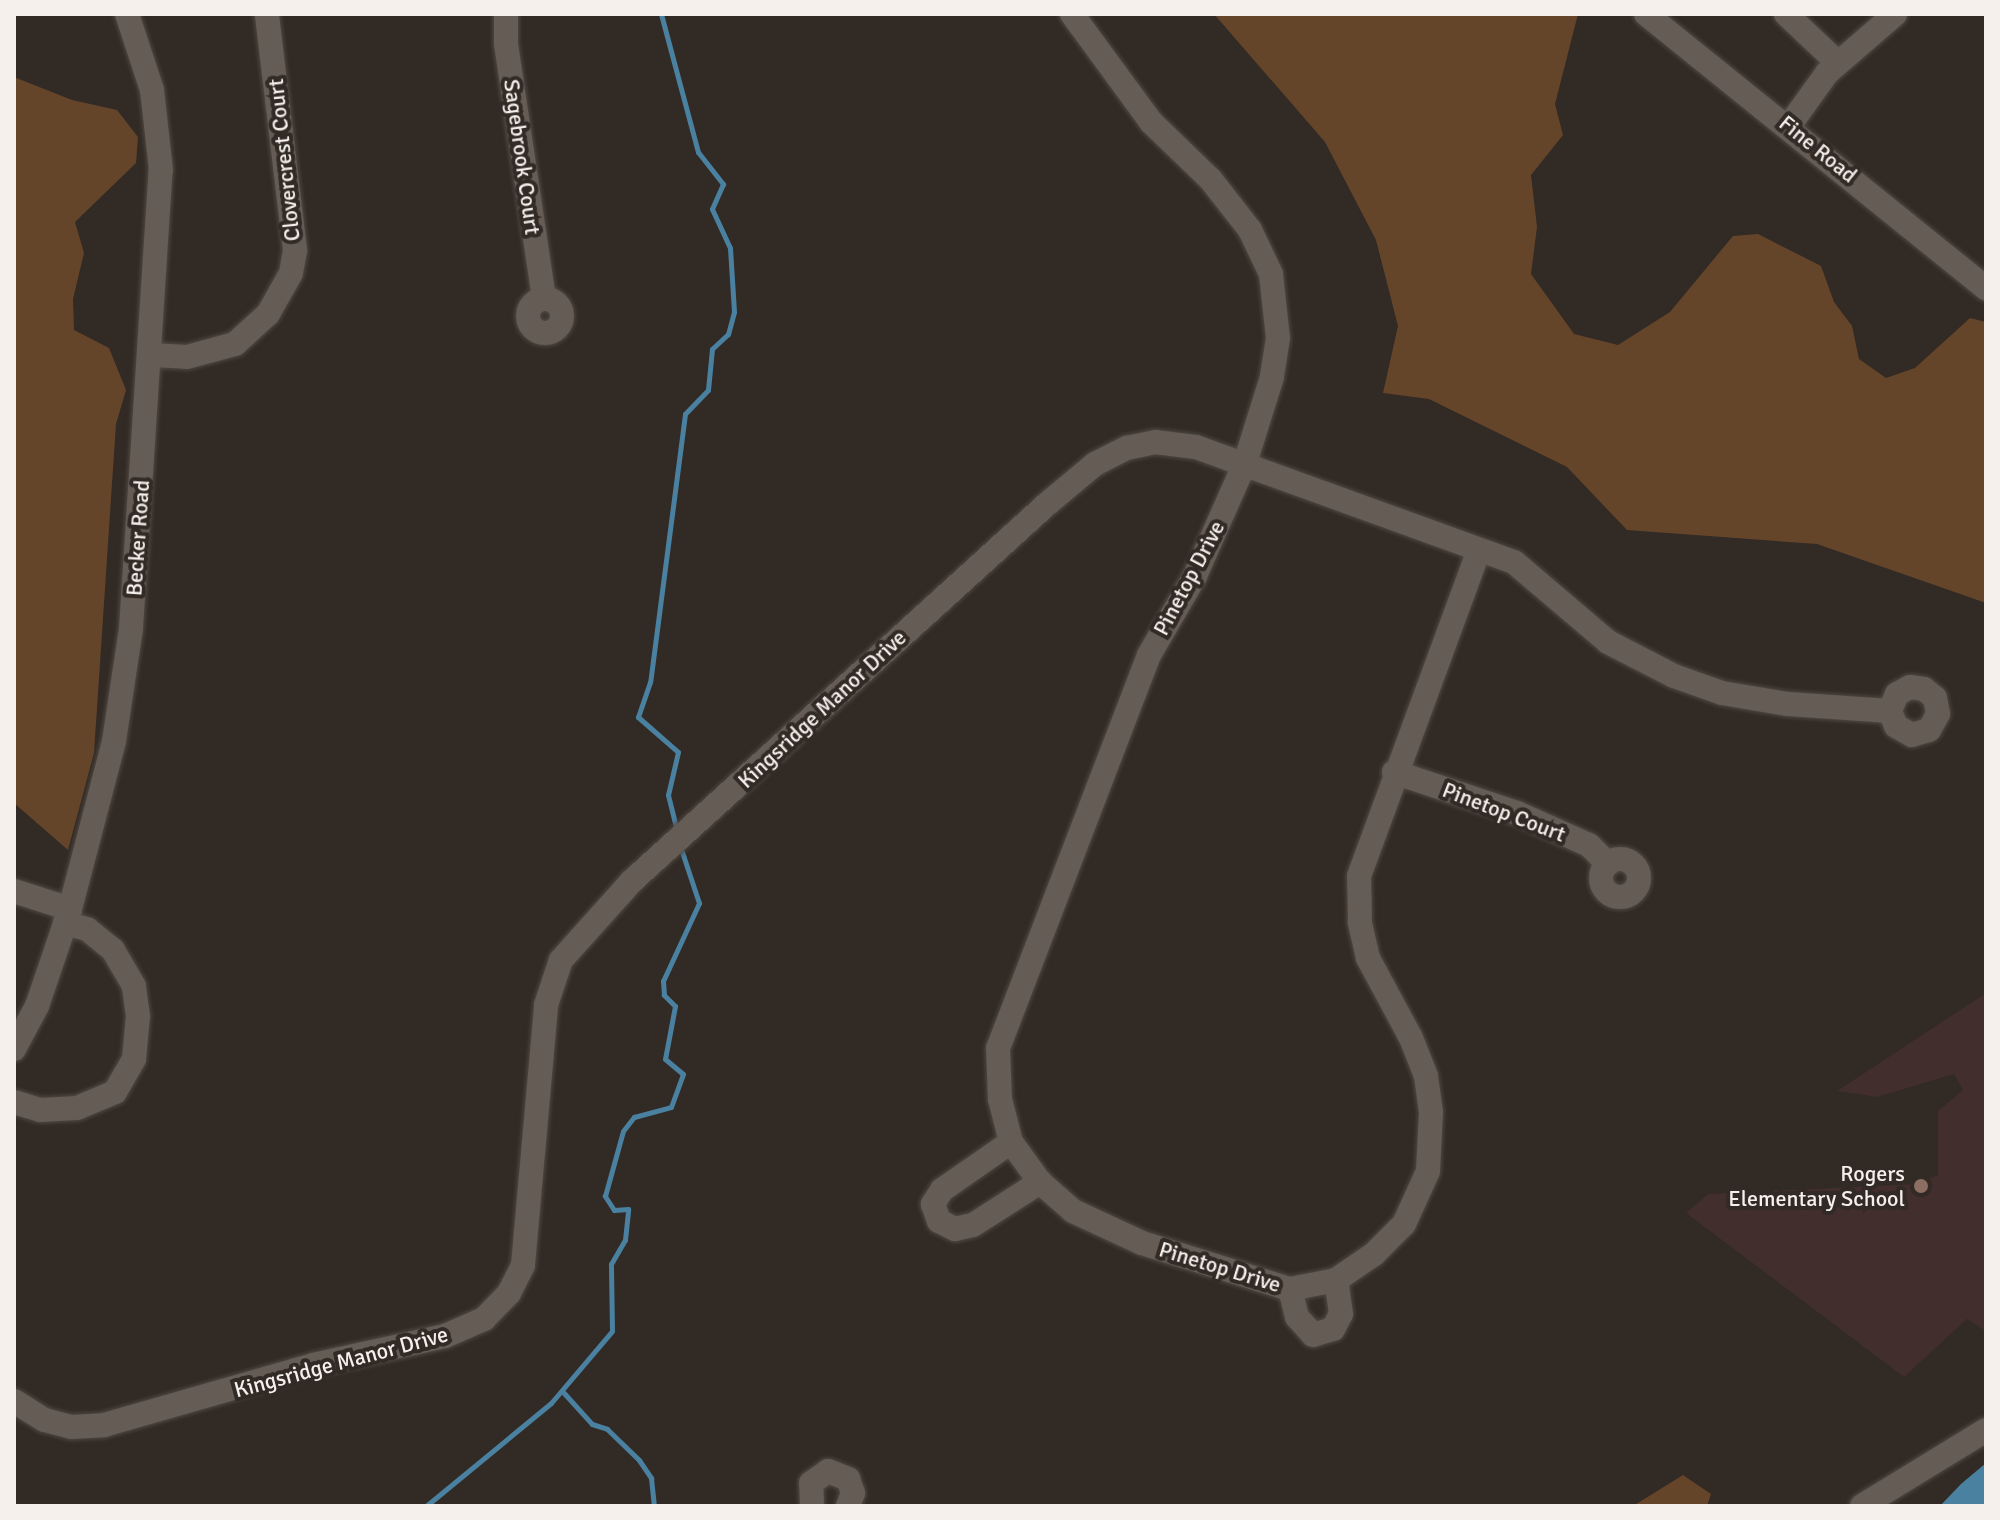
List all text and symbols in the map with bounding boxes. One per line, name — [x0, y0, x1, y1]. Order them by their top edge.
street label: Clovercrest Court — [262, 77, 306, 243]
street label: Sagebrook Court — [498, 78, 546, 236]
street label: Fine Road — [1774, 110, 1862, 188]
street label: Becker Road — [121, 479, 155, 597]
street label: Pinetop Drive — [1148, 516, 1230, 640]
street label: Kingsridge Manor Drive — [732, 624, 912, 794]
street label: Pinetop Court — [1439, 776, 1569, 848]
place label: Rogers Elementary School — [1728, 1160, 1905, 1212]
marker: Rogers Elementary School — [1912, 1177, 1930, 1195]
street label: Pinetop Drive — [1156, 1236, 1284, 1298]
street label: Kingsridge Manor Drive — [231, 1321, 451, 1403]

